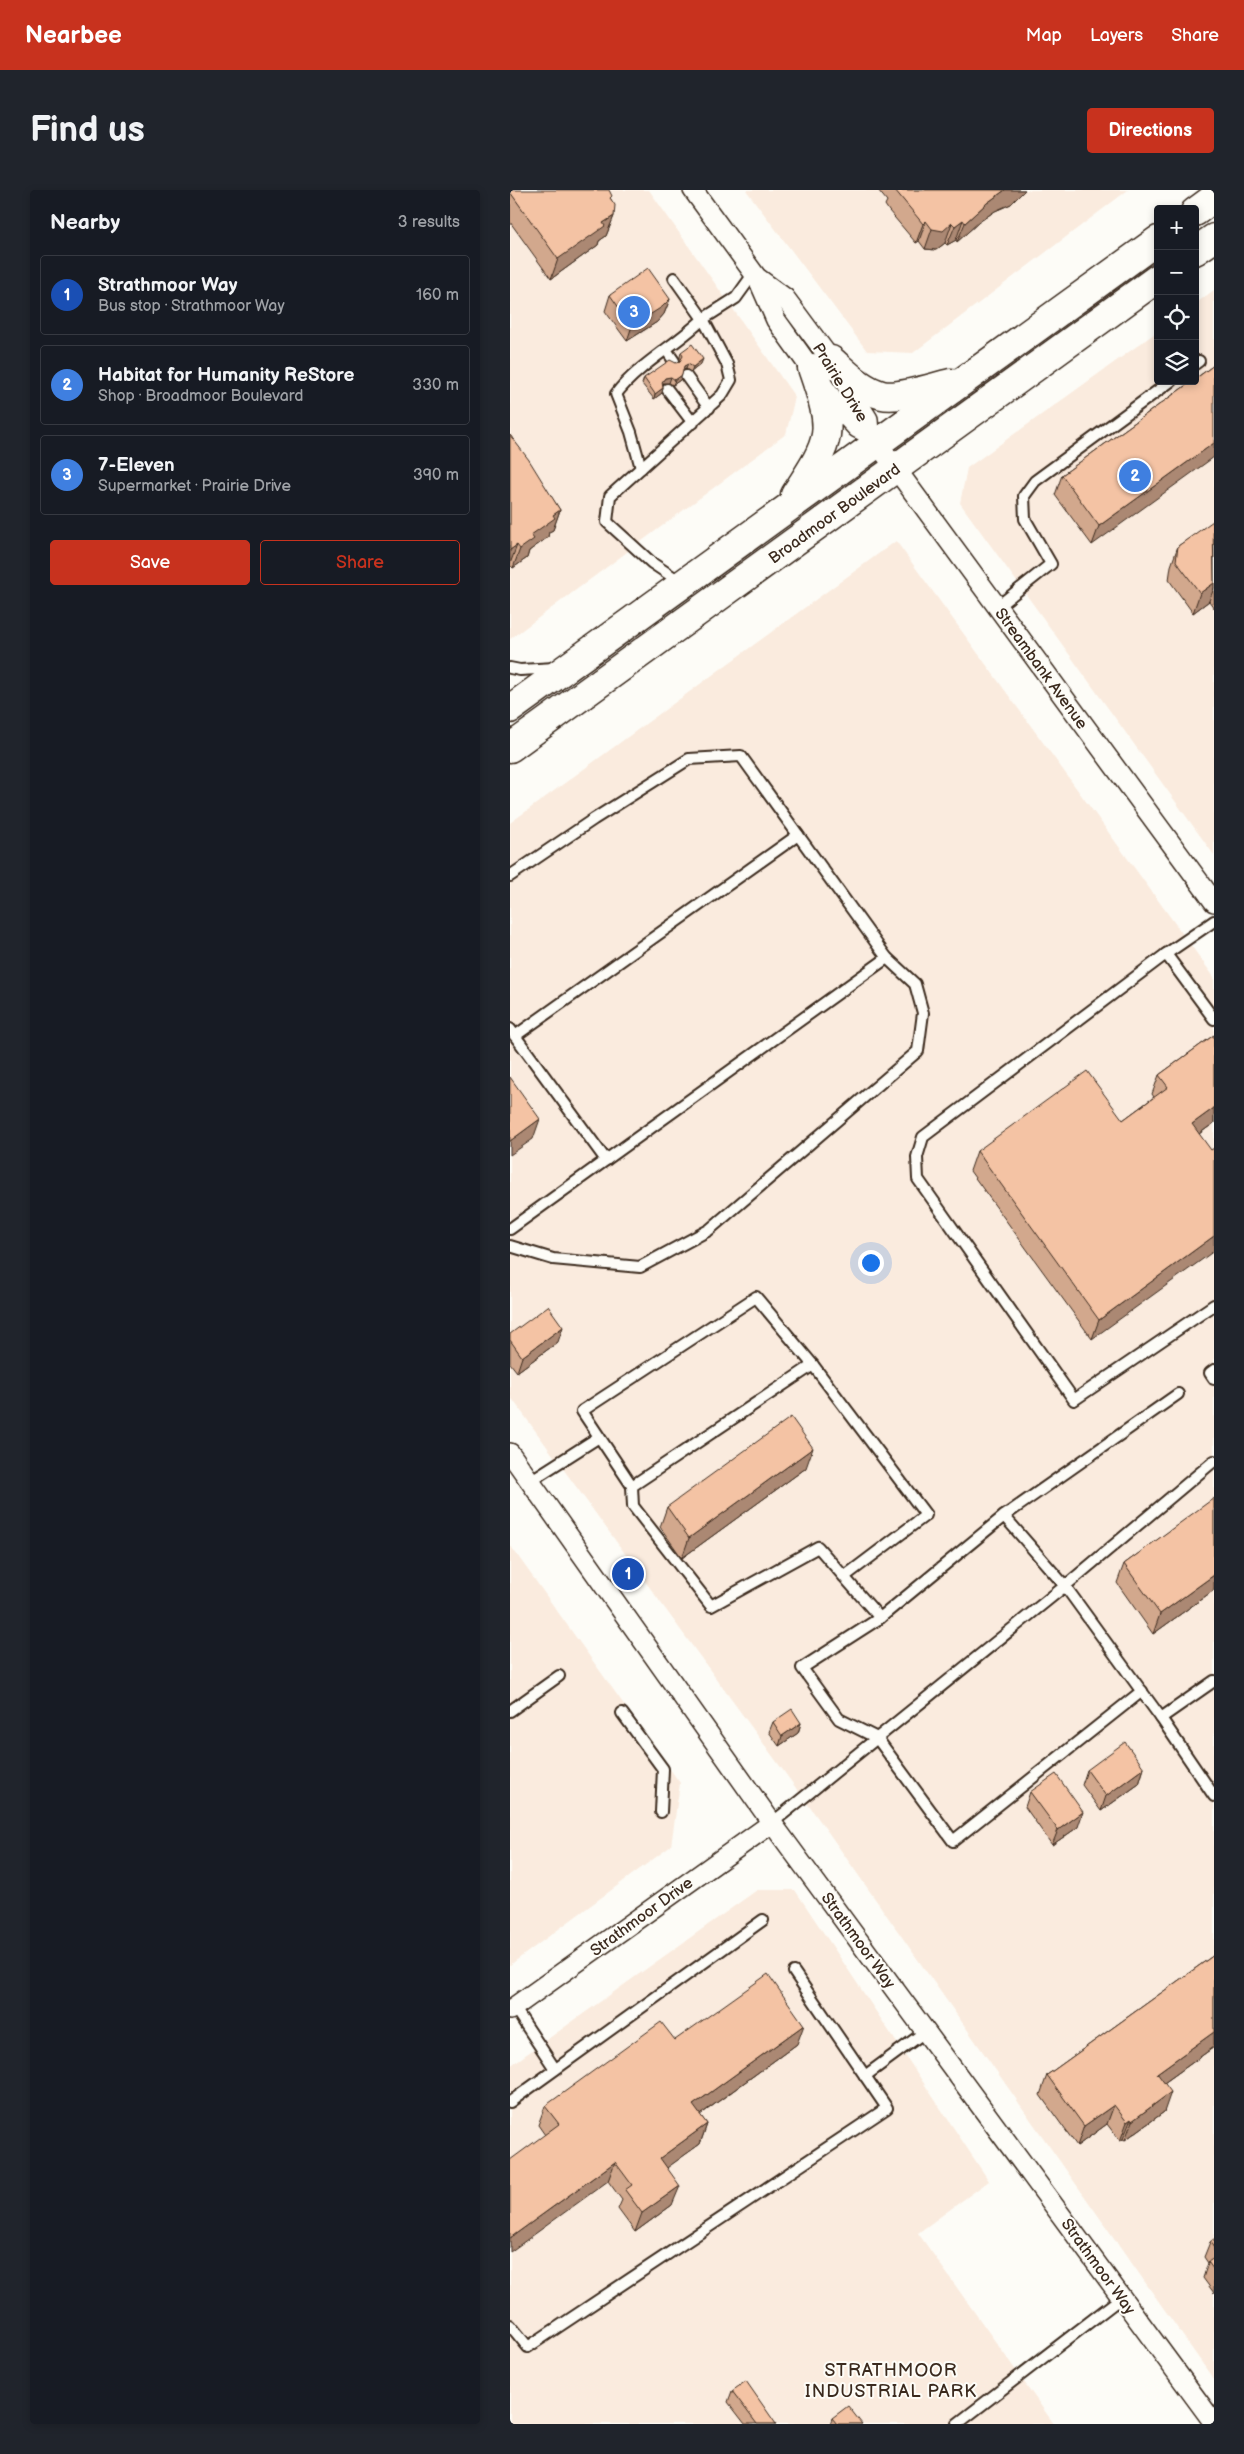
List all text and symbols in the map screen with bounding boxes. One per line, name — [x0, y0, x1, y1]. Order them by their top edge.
text: Nearbee — [25, 21, 122, 50]
text: Map — [1026, 25, 1062, 46]
text: Layers — [1090, 25, 1143, 46]
text: Share — [1171, 25, 1219, 46]
button: Directions — [1087, 108, 1214, 153]
text: Find us — [30, 109, 145, 152]
map controls — [1154, 205, 1199, 385]
button: + — [1154, 205, 1199, 250]
text: Nearby — [50, 210, 120, 235]
text: 3 results — [398, 213, 460, 232]
button: − — [1154, 250, 1199, 295]
text: Strathmoor Way — [98, 274, 237, 297]
text: 1 — [64, 286, 70, 305]
text: 160 m — [416, 286, 459, 305]
pin: 3 — [618, 293, 650, 331]
button: locate — [1154, 295, 1199, 340]
text: Bus stop · Strathmoor Way — [98, 297, 285, 316]
street label: Prairie Drive — [808, 340, 872, 426]
button: layers — [1154, 340, 1199, 385]
text: Habitat for Humanity ReStore — [98, 364, 354, 387]
text: 2 — [62, 376, 72, 395]
text: 330 m — [412, 376, 459, 395]
text: Shop · Broadmoor Boulevard — [98, 387, 303, 406]
text: 7-Eleven — [98, 454, 175, 477]
pin: 2 — [1119, 457, 1151, 495]
street label: Broadmoor Boulevard — [765, 460, 904, 568]
text: 3 — [62, 466, 72, 485]
text: 390 m — [413, 466, 459, 485]
text: Supermarket · Prairie Drive — [98, 477, 291, 496]
button: Save — [50, 540, 250, 585]
button: Share — [260, 540, 460, 585]
street label: Streambank Avenue — [991, 605, 1091, 733]
your location — [858, 1250, 884, 1276]
pin: 1 — [612, 1555, 644, 1593]
street label: Strathmoor Drive — [587, 1873, 697, 1961]
street label: Strathmoor Way — [817, 1889, 899, 1993]
street label: Strathmoor Way — [1057, 2215, 1139, 2319]
district label: STRATHMOOR INDUSTRIAL PARK — [805, 2360, 977, 2402]

